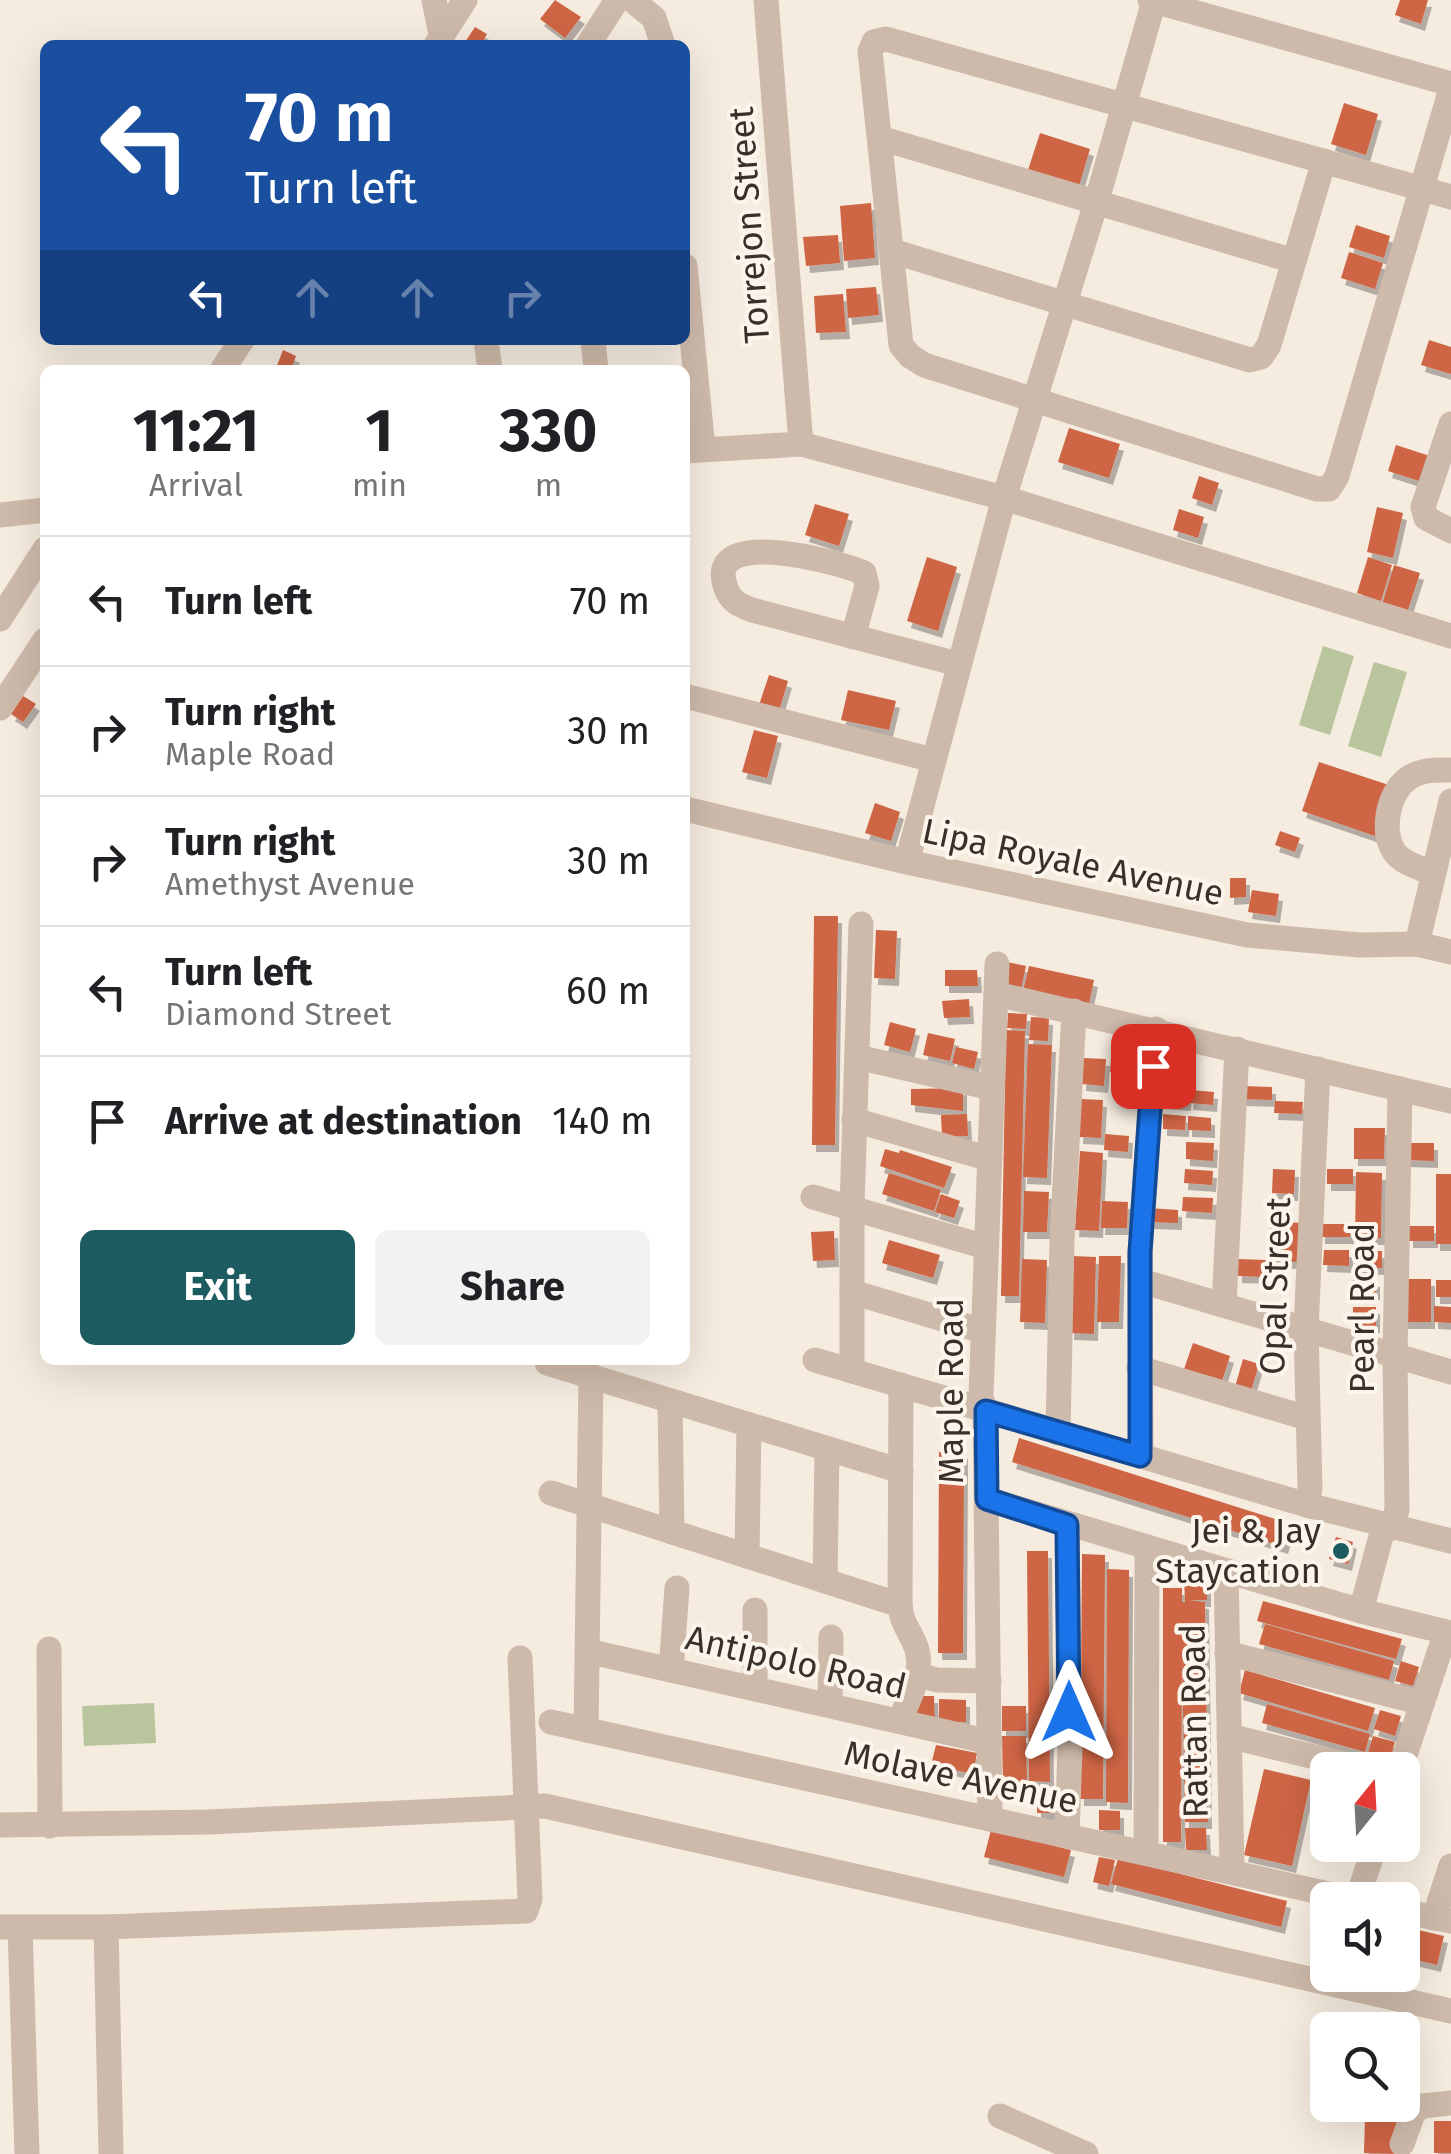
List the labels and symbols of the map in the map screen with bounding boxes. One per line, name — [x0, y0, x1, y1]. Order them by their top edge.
street label: Torrejon Street — [720, 105, 778, 344]
street label: Lipa Royale Avenue — [919, 810, 1227, 914]
pin — [1111, 1024, 1196, 1109]
street label: Opal Street — [1251, 1196, 1299, 1376]
street label: Pearl Road — [1341, 1223, 1383, 1393]
street label: Maple Road — [930, 1298, 972, 1484]
place label: Jei & Jay Staycation — [1155, 1510, 1321, 1592]
marker: Jei & Jay Staycation — [1330, 1540, 1352, 1562]
street label: Antipolo Road — [682, 1616, 910, 1708]
street label: Rattan Road — [1171, 1623, 1217, 1819]
position arrow — [1017, 1660, 1121, 1764]
street label: Molave Avenue — [840, 1732, 1082, 1822]
north arrow — [1310, 1752, 1420, 1862]

